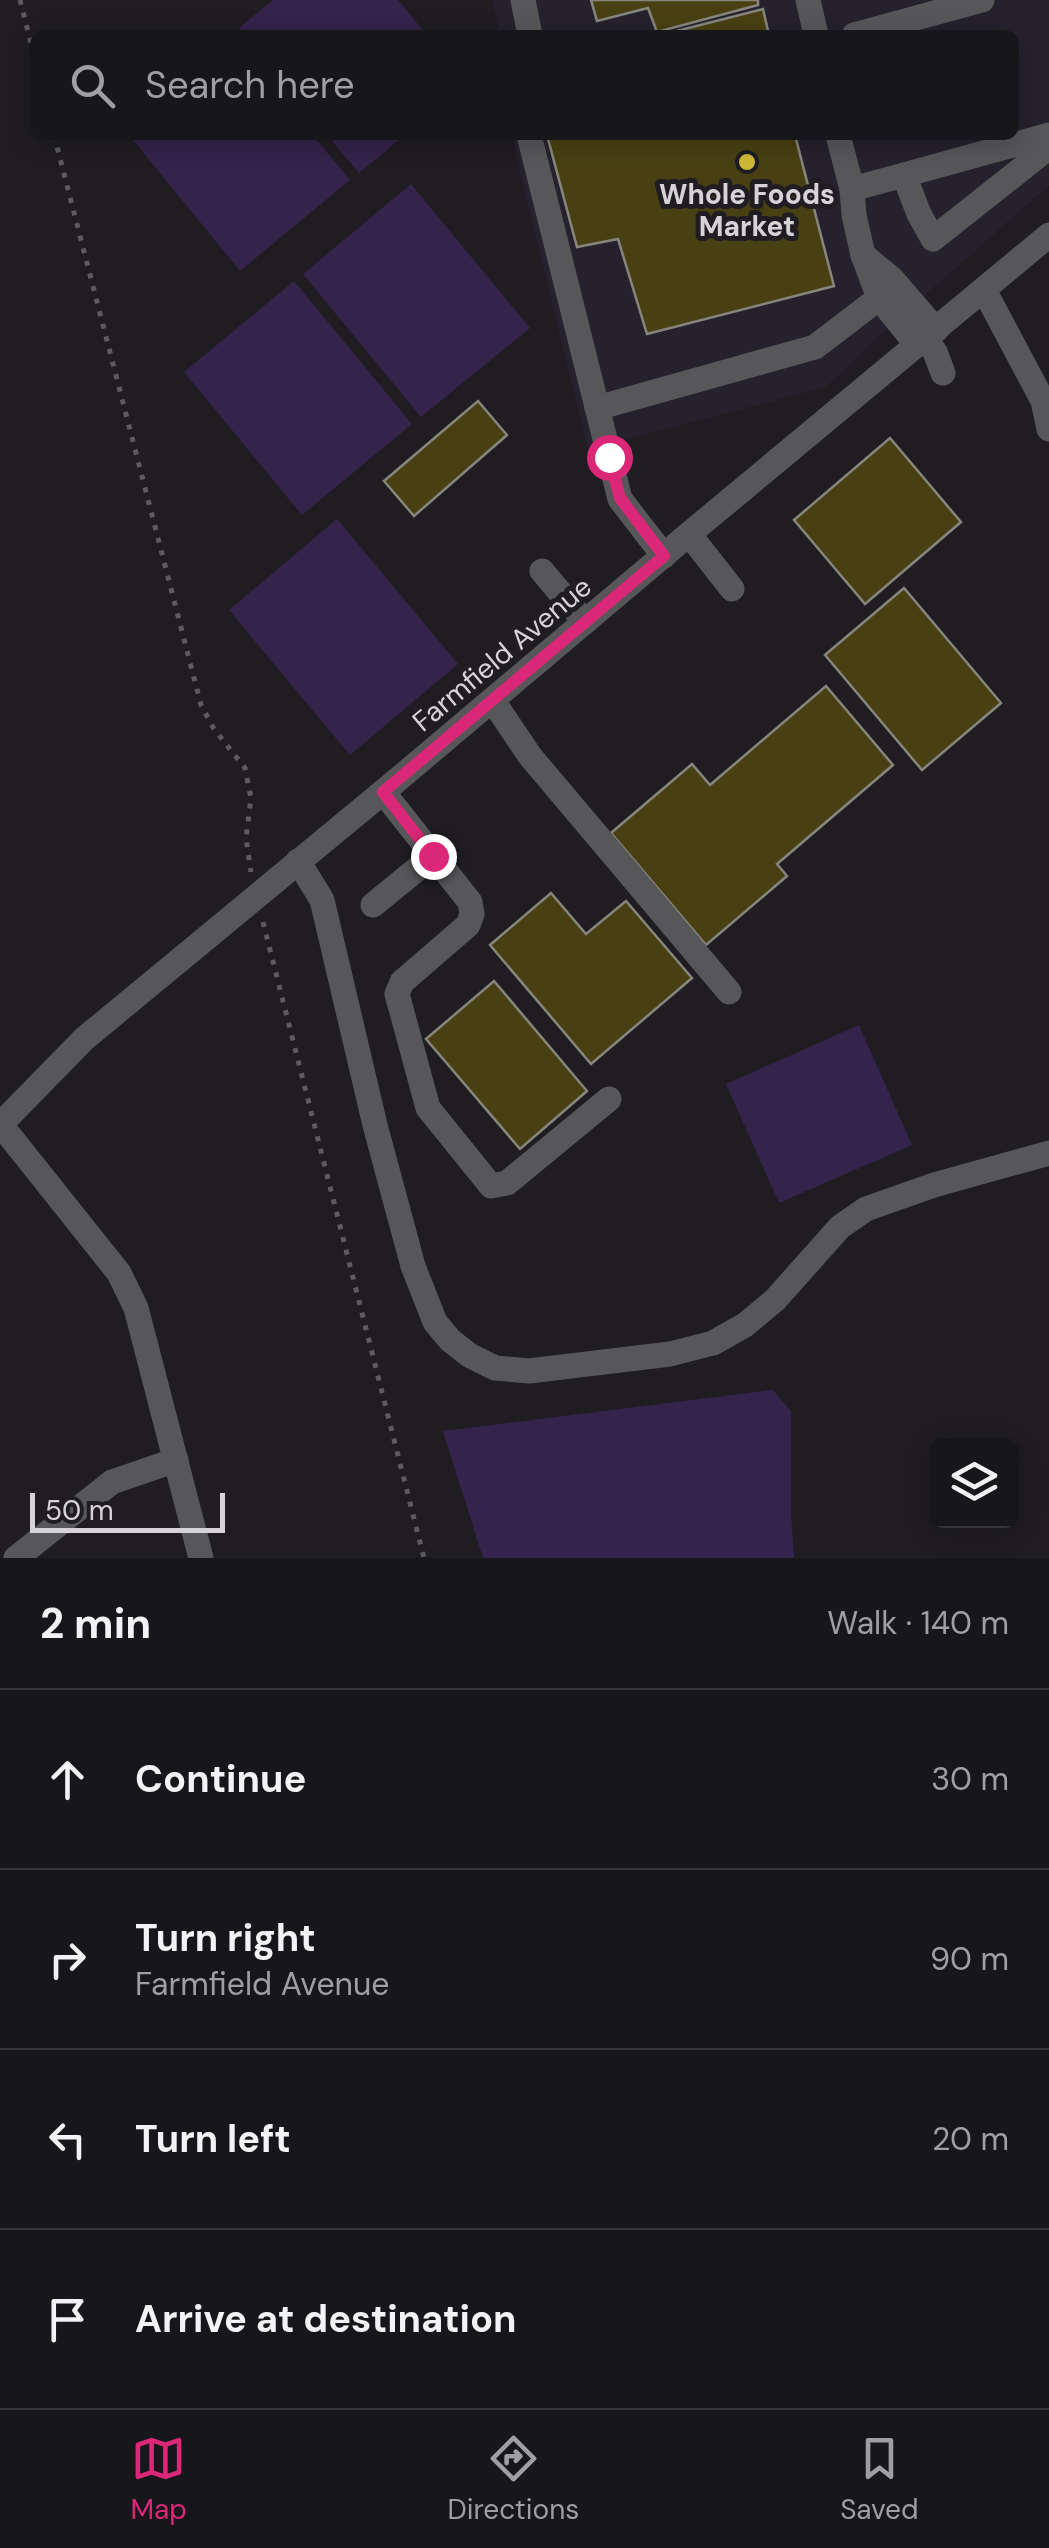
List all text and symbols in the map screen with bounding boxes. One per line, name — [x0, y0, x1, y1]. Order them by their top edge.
search box — [30, 30, 1019, 140]
icon: search — [65, 58, 120, 113]
text: Search here — [145, 60, 355, 110]
marker: Whole Foods Market — [736, 151, 758, 173]
place label: Whole Foods Market — [659, 176, 835, 245]
route start — [587, 435, 633, 481]
street label: Farmfield Avenue — [405, 568, 599, 740]
route end — [411, 834, 457, 880]
map controls — [929, 1438, 1019, 1528]
button: layers — [929, 1438, 1019, 1528]
scale bar — [30, 1488, 225, 1532]
text: 50 m — [45, 1492, 114, 1529]
text: 2 min — [40, 1596, 151, 1651]
text: Walk · 140 m — [827, 1602, 1009, 1644]
icon: ahead — [40, 1752, 95, 1807]
text: Continue — [135, 1754, 306, 1804]
text: 30 m — [931, 1758, 1009, 1800]
text: Turn right — [135, 1913, 316, 1963]
icon: right — [40, 1932, 95, 1987]
text: 90 m — [930, 1938, 1009, 1980]
text: Farmfield Avenue — [135, 1963, 389, 2005]
icon: left — [40, 2112, 95, 2167]
text: Turn left — [135, 2114, 291, 2164]
text: 20 m — [932, 2118, 1009, 2160]
icon: arrive — [40, 2292, 95, 2347]
text: Arrive at destination — [135, 2294, 517, 2344]
tab: Map — [130, 2431, 187, 2528]
tab: Directions — [448, 2431, 579, 2528]
tab: Saved — [840, 2431, 919, 2528]

